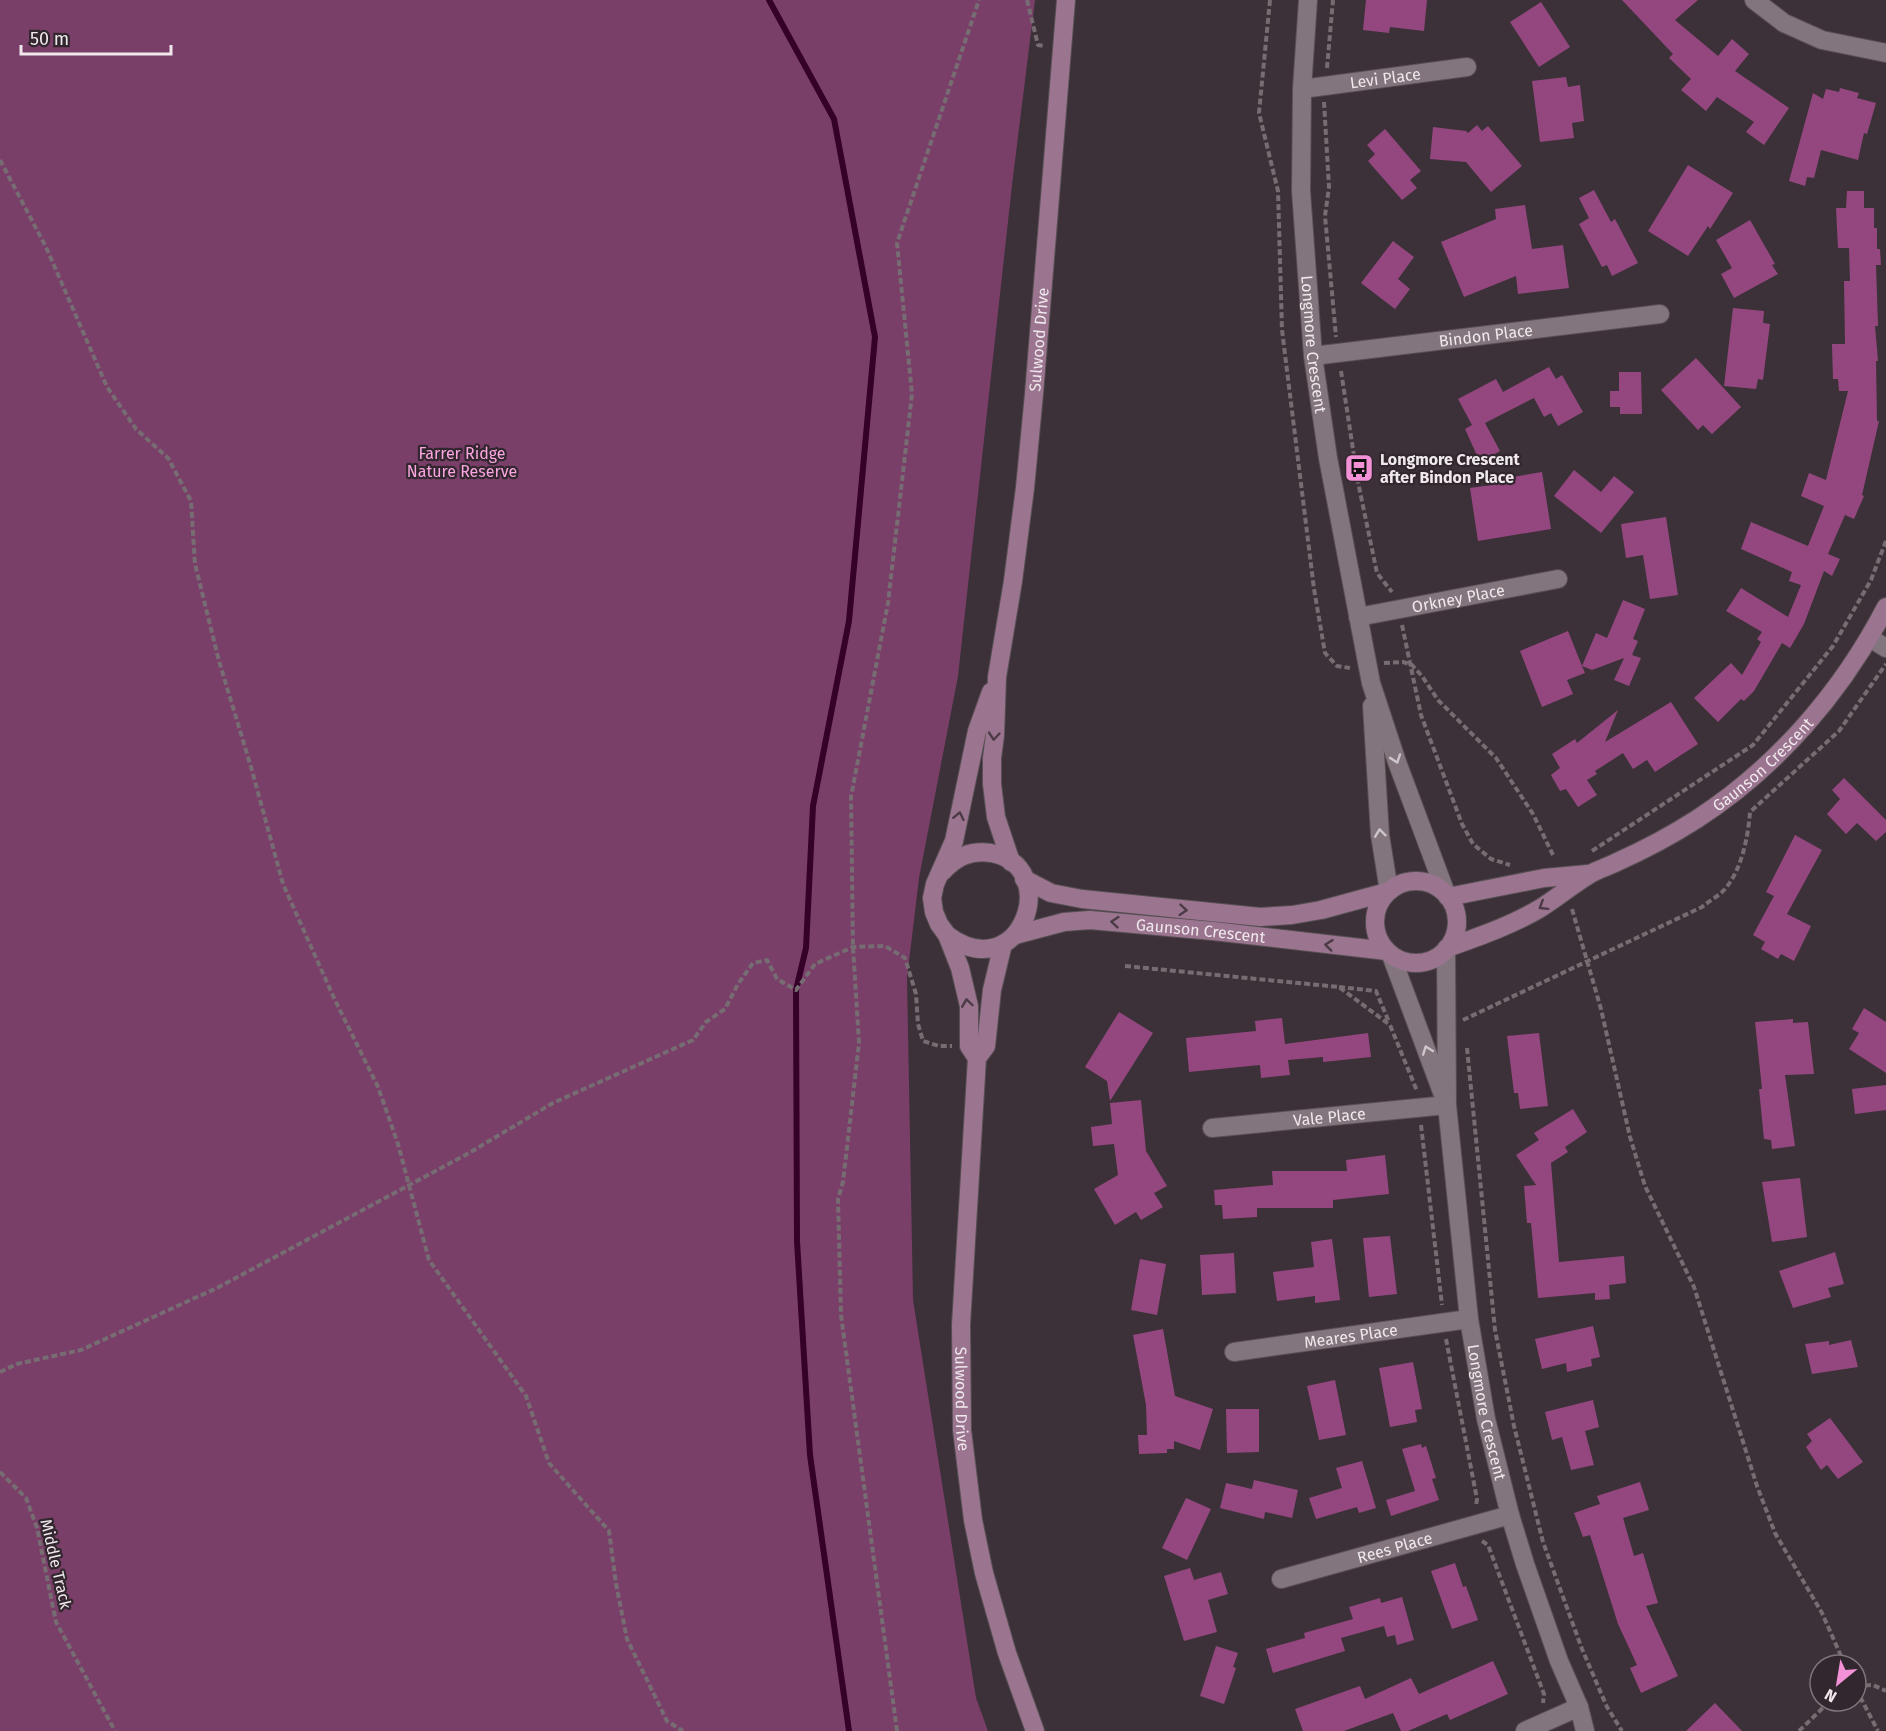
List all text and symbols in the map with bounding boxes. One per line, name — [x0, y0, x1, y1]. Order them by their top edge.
scale bar — [21, 18, 171, 56]
text: 50 m — [30, 28, 69, 50]
street label: Levi Place — [1349, 64, 1422, 92]
street label: Longmore Crescent — [1298, 275, 1331, 415]
street label: Sulwood Drive — [1025, 287, 1052, 392]
street label: Bindon Place — [1438, 320, 1534, 350]
park label: Farrer Ridge Nature Reserve — [407, 444, 517, 481]
place label: Longmore Crescent after Bindon Place — [1380, 450, 1521, 487]
bus stop icon: Longmore Crescent after Bindon Place — [1343, 452, 1375, 484]
street label: Orkney Place — [1410, 580, 1506, 616]
street label: Gaunson Crescent — [1709, 714, 1817, 815]
one-way arrow — [988, 731, 1001, 740]
one-way arrow — [1389, 753, 1401, 764]
one-way arrow — [952, 812, 965, 822]
one-way arrow — [1375, 829, 1387, 838]
one-way arrow — [1539, 898, 1550, 909]
one-way arrow — [1178, 903, 1188, 916]
street label: Gaunson Crescent — [1135, 915, 1267, 946]
one-way arrow — [1110, 916, 1119, 929]
one-way arrow — [1325, 939, 1334, 951]
one-way arrow — [962, 998, 974, 1007]
one-way arrow — [1421, 1045, 1434, 1056]
street label: Vale Place — [1292, 1103, 1367, 1130]
street label: Meares Place — [1303, 1320, 1399, 1352]
street label: Longmore Crescent — [1464, 1343, 1510, 1482]
street label: Sulwood Drive — [952, 1347, 974, 1452]
street label: Middle Track — [36, 1517, 76, 1612]
street label: Rees Place — [1355, 1528, 1434, 1567]
north arrow — [1808, 1653, 1868, 1713]
text: N — [1821, 1685, 1840, 1706]

